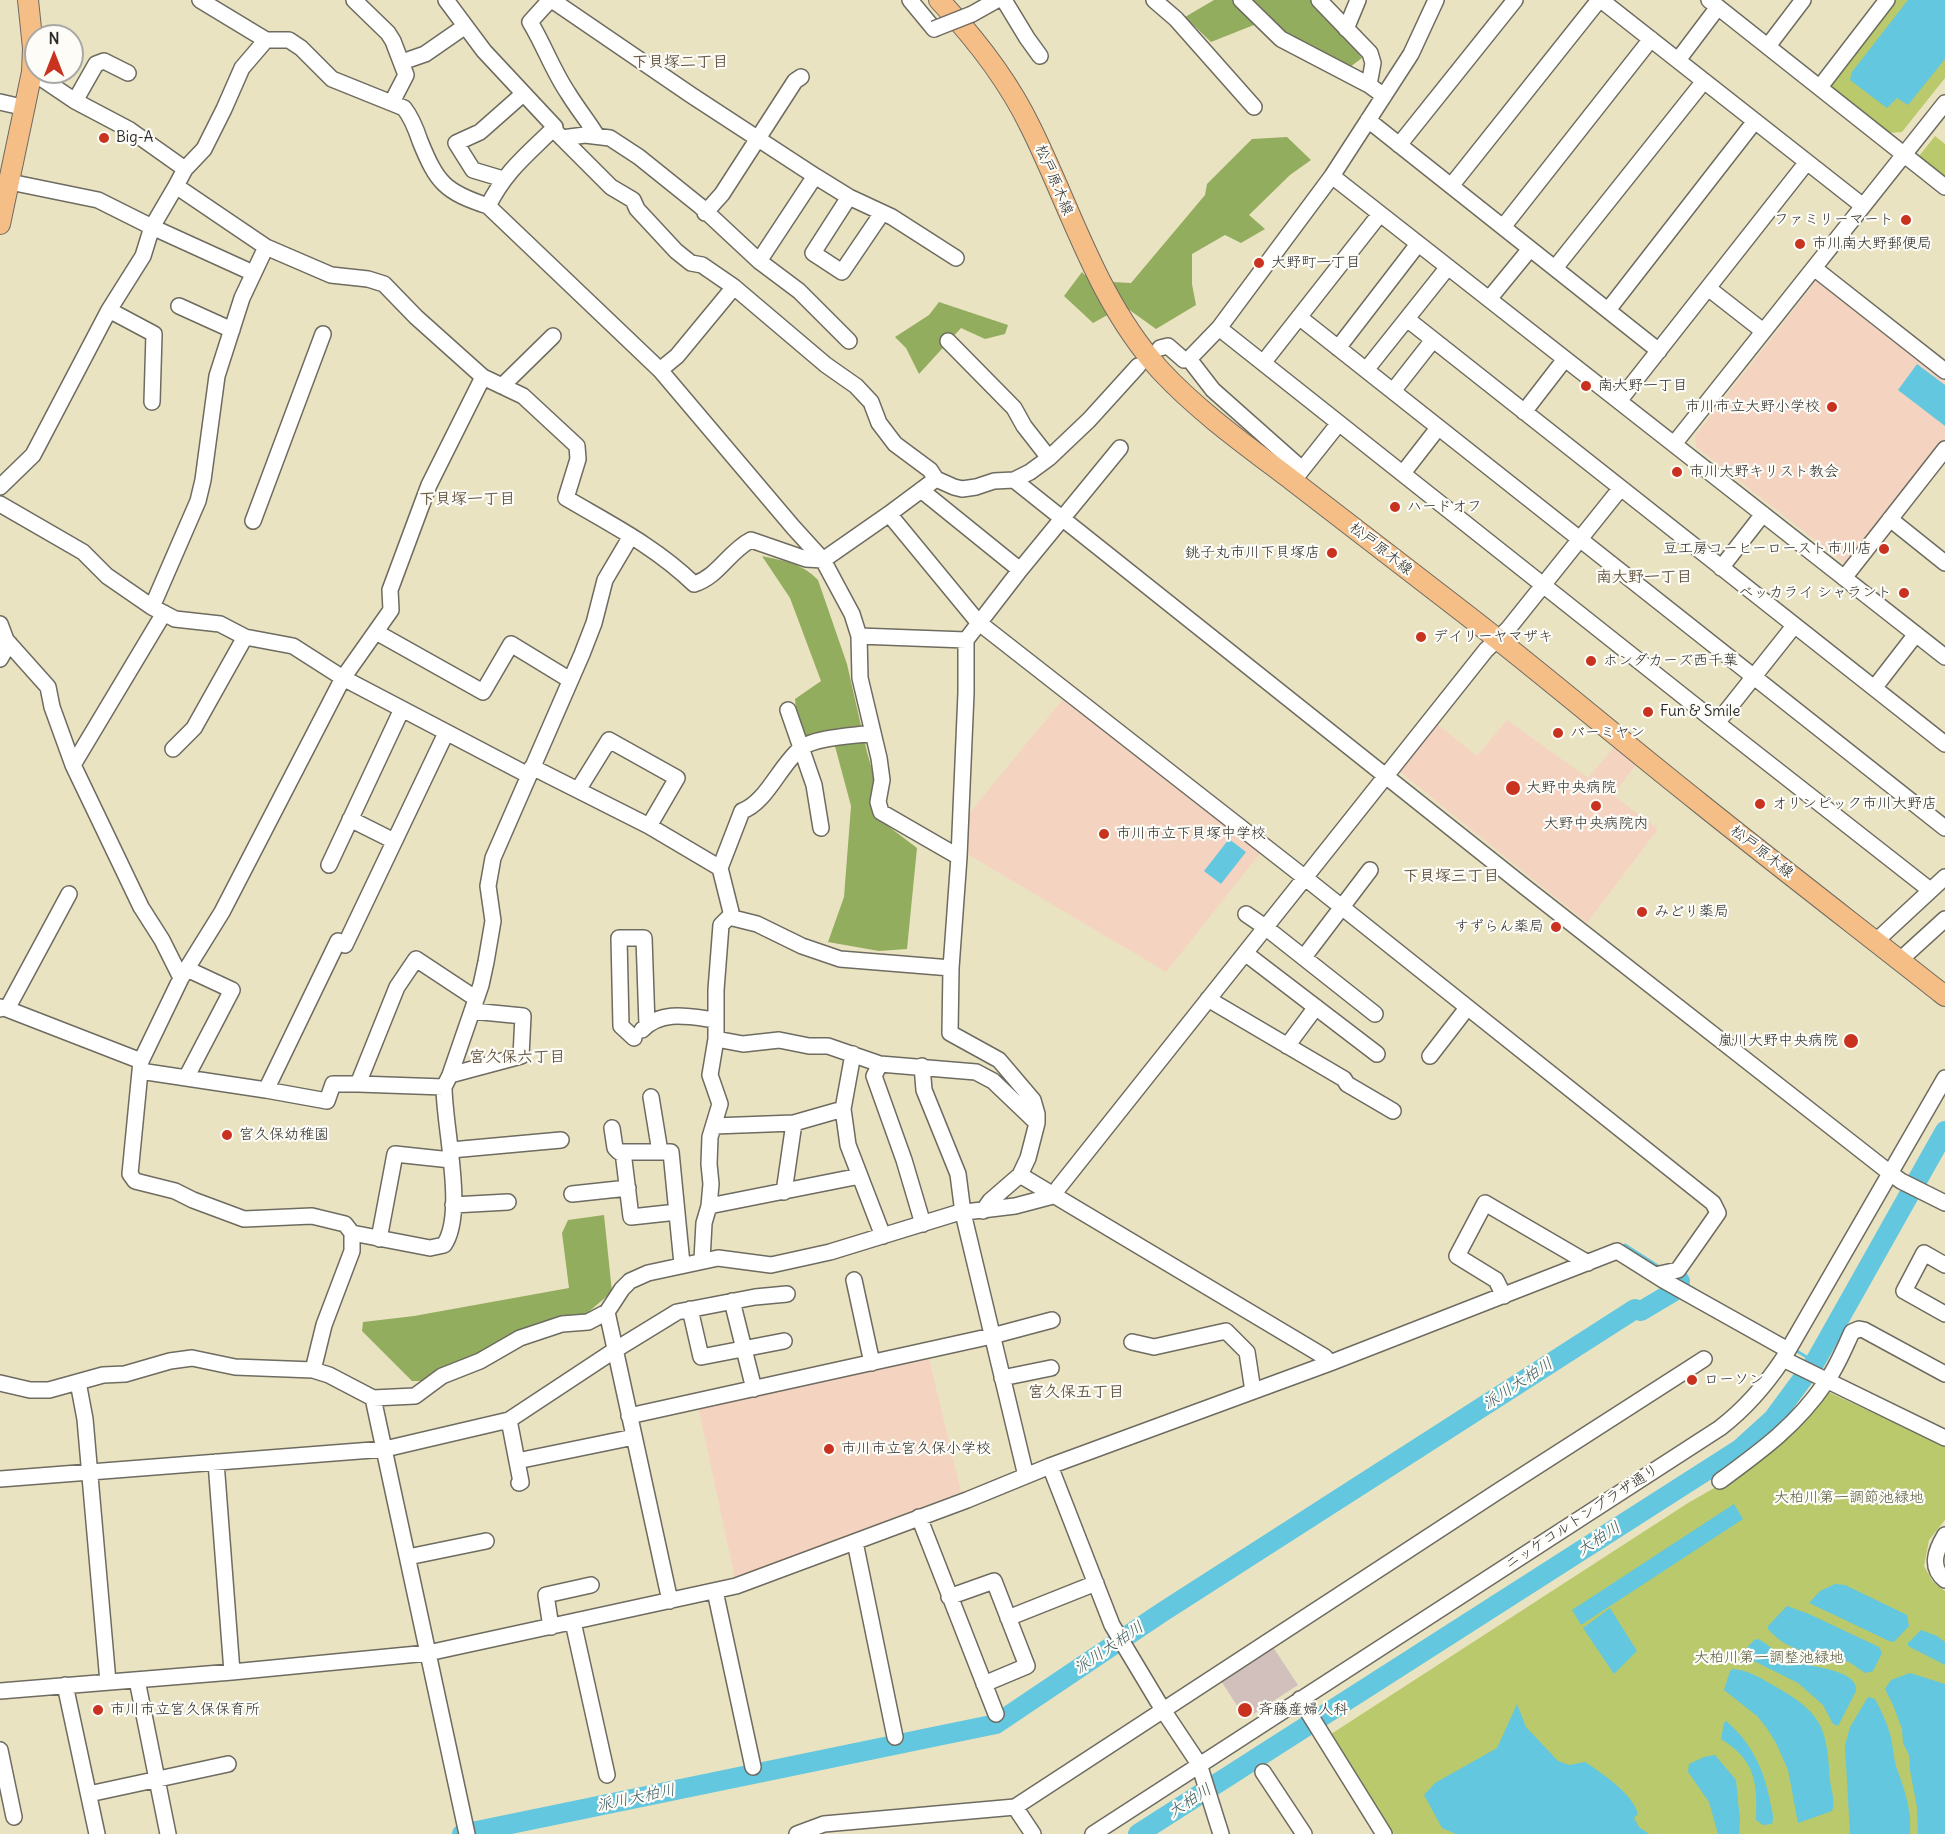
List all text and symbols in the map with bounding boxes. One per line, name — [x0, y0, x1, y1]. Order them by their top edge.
north arrow — [24, 24, 84, 84]
text: N — [48, 28, 60, 48]
district label: 下貝塚二丁目 — [632, 52, 728, 72]
place label: Big-A — [116, 129, 153, 147]
marker: Big-A — [97, 131, 111, 145]
street label: 松戸原木線 — [1031, 142, 1077, 218]
place label: ファミリーマート — [1774, 211, 1894, 229]
marker: ファミリーマート — [1899, 213, 1913, 227]
place label: 市川南大野郵便局 — [1812, 235, 1932, 253]
marker: 市川南大野郵便局 — [1793, 237, 1807, 251]
place label: 大野町一丁目 — [1271, 254, 1361, 272]
marker: 大野町一丁目 — [1252, 256, 1266, 270]
place label: 南大野一丁目 — [1598, 377, 1688, 395]
marker: 南大野一丁目 — [1579, 379, 1593, 393]
place label: 市川市立大野小学校 — [1685, 398, 1820, 416]
marker: 市川市立大野小学校 — [1825, 400, 1839, 414]
place label: 市川大野キリスト教会 — [1689, 463, 1839, 481]
marker: 市川大野キリスト教会 — [1670, 465, 1684, 479]
district label: 下貝塚一丁目 — [419, 489, 515, 509]
place label: ハードオフ — [1407, 498, 1482, 516]
marker: ハードオフ — [1388, 500, 1402, 514]
street label: 松戸原木線 — [1346, 519, 1416, 579]
place label: 豆工房コーヒーロースト市川店 — [1663, 540, 1872, 558]
marker: 豆工房コーヒーロースト市川店 — [1877, 542, 1891, 556]
place label: 銚子丸市川下貝塚店 — [1185, 544, 1320, 562]
marker: 銚子丸市川下貝塚店 — [1325, 546, 1339, 560]
district label: 南大野一丁目 — [1596, 567, 1692, 587]
place label: ベッカライ シャラント — [1738, 584, 1892, 602]
marker: ベッカライ シャラント — [1897, 586, 1911, 600]
place label: デイリーヤマザキ — [1433, 628, 1553, 646]
marker: デイリーヤマザキ — [1414, 630, 1428, 644]
place label: ホンダカーズ西千葉 — [1603, 652, 1738, 670]
marker: ホンダカーズ西千葉 — [1584, 654, 1598, 668]
place label: Fun & Smile — [1660, 703, 1740, 721]
marker: Fun & Smile — [1641, 705, 1655, 719]
place label: バーミヤン — [1570, 724, 1645, 742]
marker: バーミヤン — [1551, 726, 1565, 740]
marker: 大野中央病院 — [1504, 779, 1522, 797]
place label: 大野中央病院 — [1526, 779, 1616, 797]
place label: オリンピック市川大野店 — [1772, 795, 1937, 813]
marker: オリンピック市川大野店 — [1753, 797, 1767, 811]
marker: 大野中央病院内 — [1589, 799, 1603, 813]
place label: 大野中央病院内 — [1544, 815, 1648, 833]
street label: 松戸原木線 — [1727, 822, 1797, 882]
place label: 市川市立下貝塚中学校 — [1116, 825, 1266, 843]
marker: 市川市立下貝塚中学校 — [1097, 827, 1111, 841]
district label: 下貝塚三丁目 — [1403, 866, 1499, 886]
place label: みどり薬局 — [1654, 903, 1729, 921]
marker: みどり薬局 — [1635, 905, 1649, 919]
place label: すずらん薬局 — [1454, 918, 1544, 936]
marker: すずらん薬局 — [1549, 920, 1563, 934]
place label: 嵐川大野中央病院 — [1718, 1032, 1838, 1050]
marker: 嵐川大野中央病院 — [1842, 1032, 1860, 1050]
district label: 宮久保六丁目 — [469, 1047, 565, 1067]
place label: 宮久保幼稚園 — [239, 1126, 329, 1144]
marker: 宮久保幼稚園 — [220, 1128, 234, 1142]
water label: 派川大柏川 — [1479, 1354, 1557, 1414]
place label: ローソン — [1704, 1371, 1764, 1389]
marker: ローソン — [1685, 1373, 1699, 1387]
district label: 宮久保五丁目 — [1028, 1382, 1124, 1402]
place label: 市川市立宮久保小学校 — [841, 1440, 991, 1458]
marker: 市川市立宮久保小学校 — [822, 1442, 836, 1456]
street label: ニッケコルトンプラザ通り — [1502, 1460, 1662, 1574]
park label: 大柏川第一調節池緑地 — [1774, 1489, 1924, 1507]
water label: 大柏川 — [1574, 1518, 1624, 1560]
water label: 派川大柏川 — [1070, 1618, 1148, 1678]
park label: 大柏川第一調整池緑地 — [1694, 1649, 1844, 1667]
place label: 市川市立宮久保保育所 — [110, 1701, 260, 1719]
marker: 斉藤産婦人科 — [1236, 1701, 1254, 1719]
place label: 斉藤産婦人科 — [1258, 1701, 1348, 1719]
marker: 市川市立宮久保保育所 — [91, 1703, 105, 1717]
water label: 派川大柏川 — [595, 1780, 677, 1816]
water label: 大柏川 — [1165, 1780, 1215, 1822]

